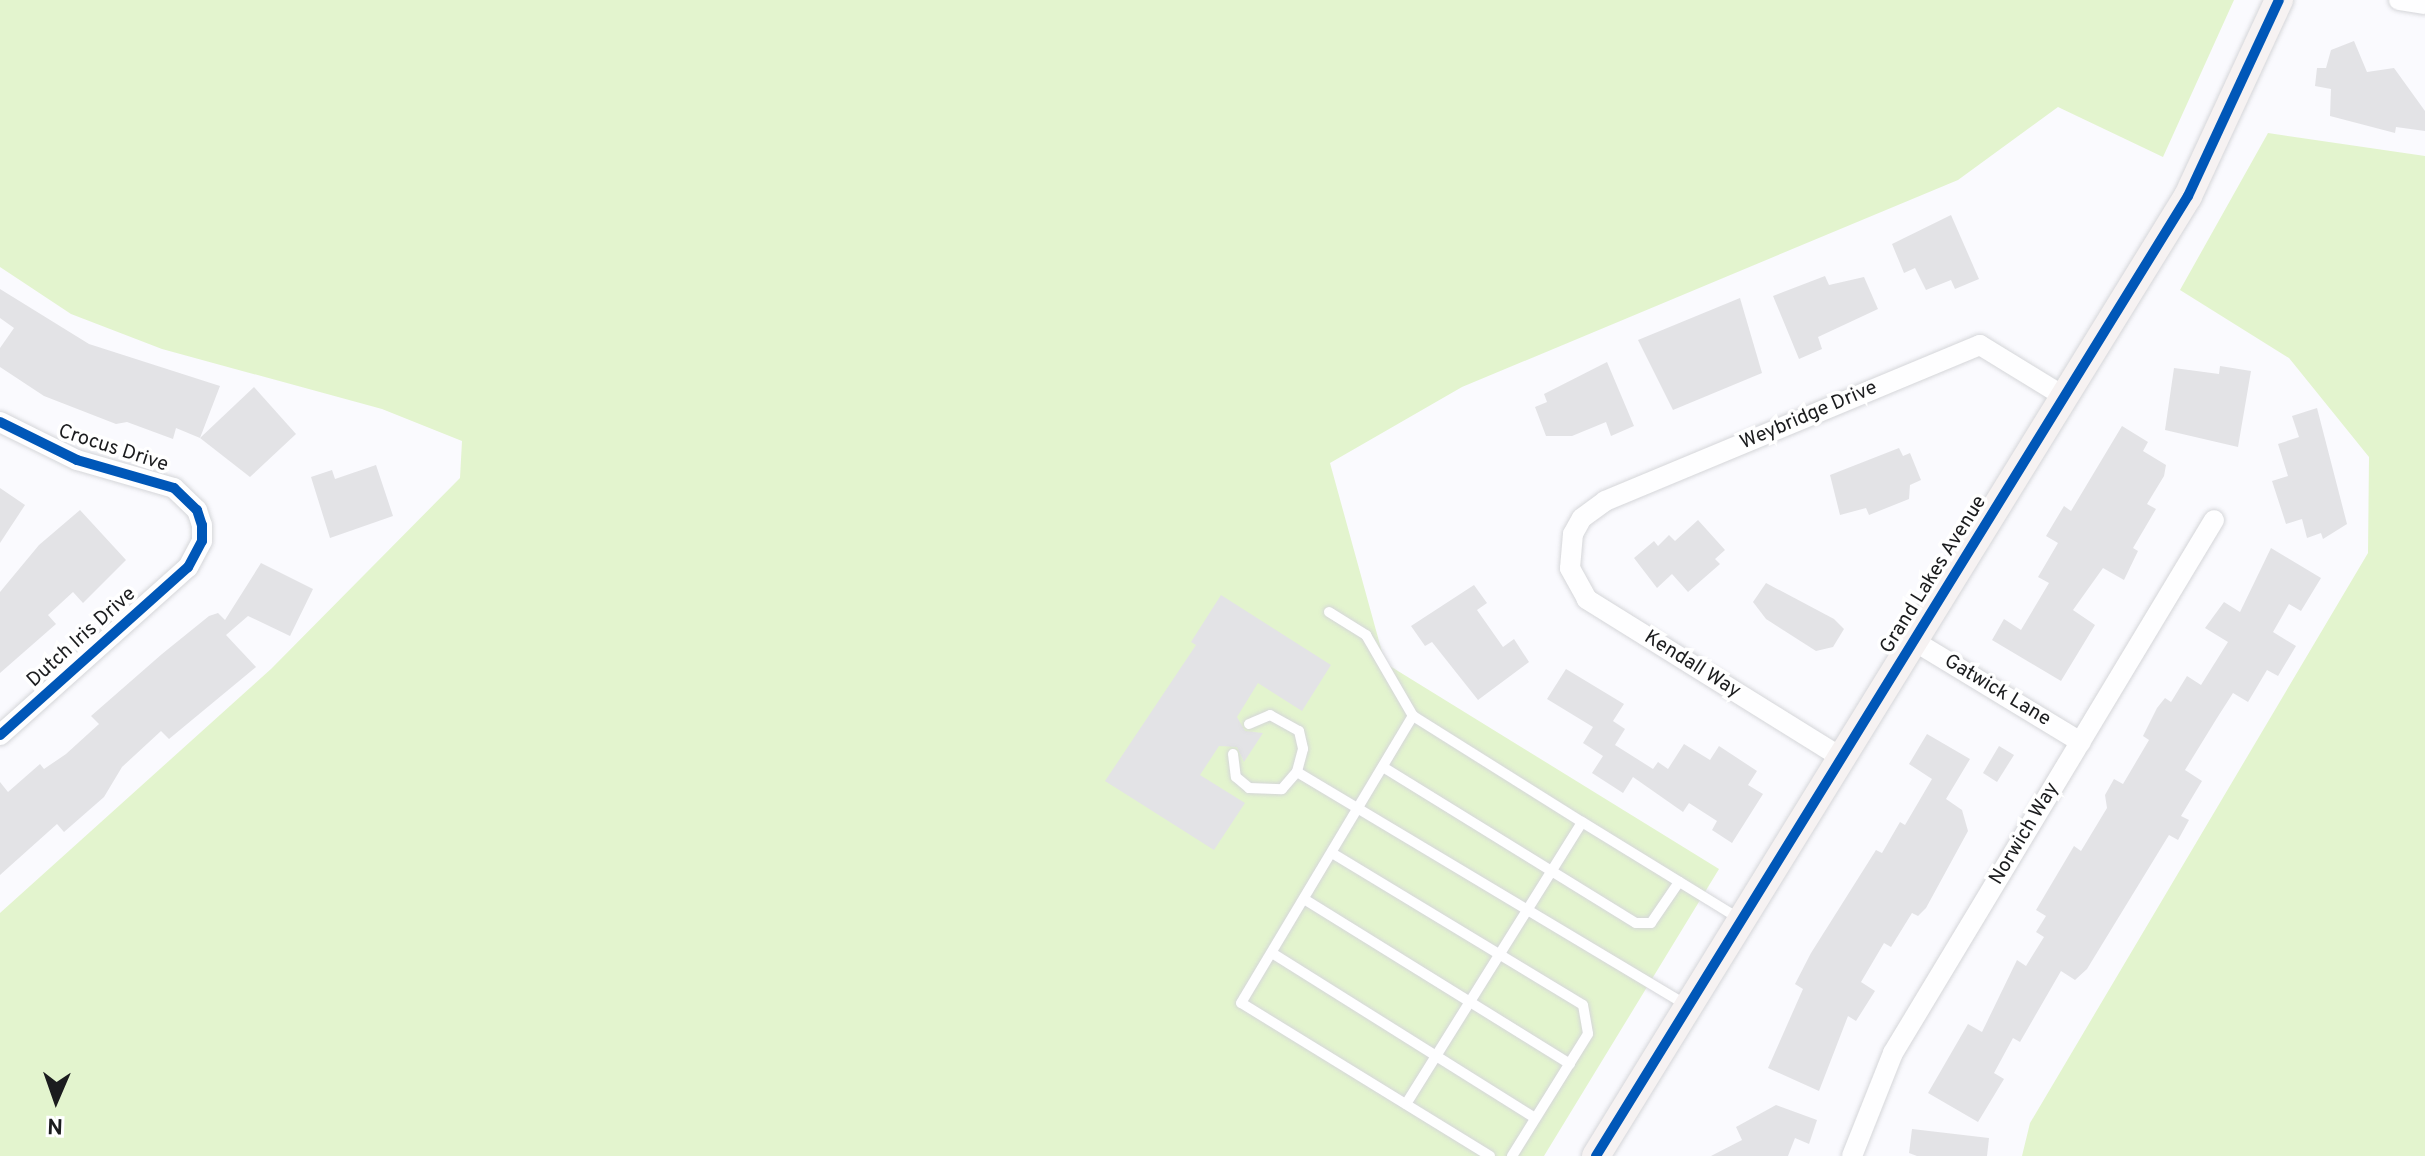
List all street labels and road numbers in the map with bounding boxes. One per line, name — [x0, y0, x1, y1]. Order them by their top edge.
street label: Weybridge Drive — [1737, 376, 1881, 456]
street label: Crocus Drive — [55, 420, 171, 478]
street label: Grand Lakes Avenue — [1875, 491, 1993, 659]
street label: Dutch Iris Drive — [23, 583, 141, 693]
street label: Kendall Way — [1639, 626, 1745, 704]
street label: Gatwick Lane — [1939, 650, 2055, 732]
street label: Norwich Way — [1985, 778, 2065, 890]

